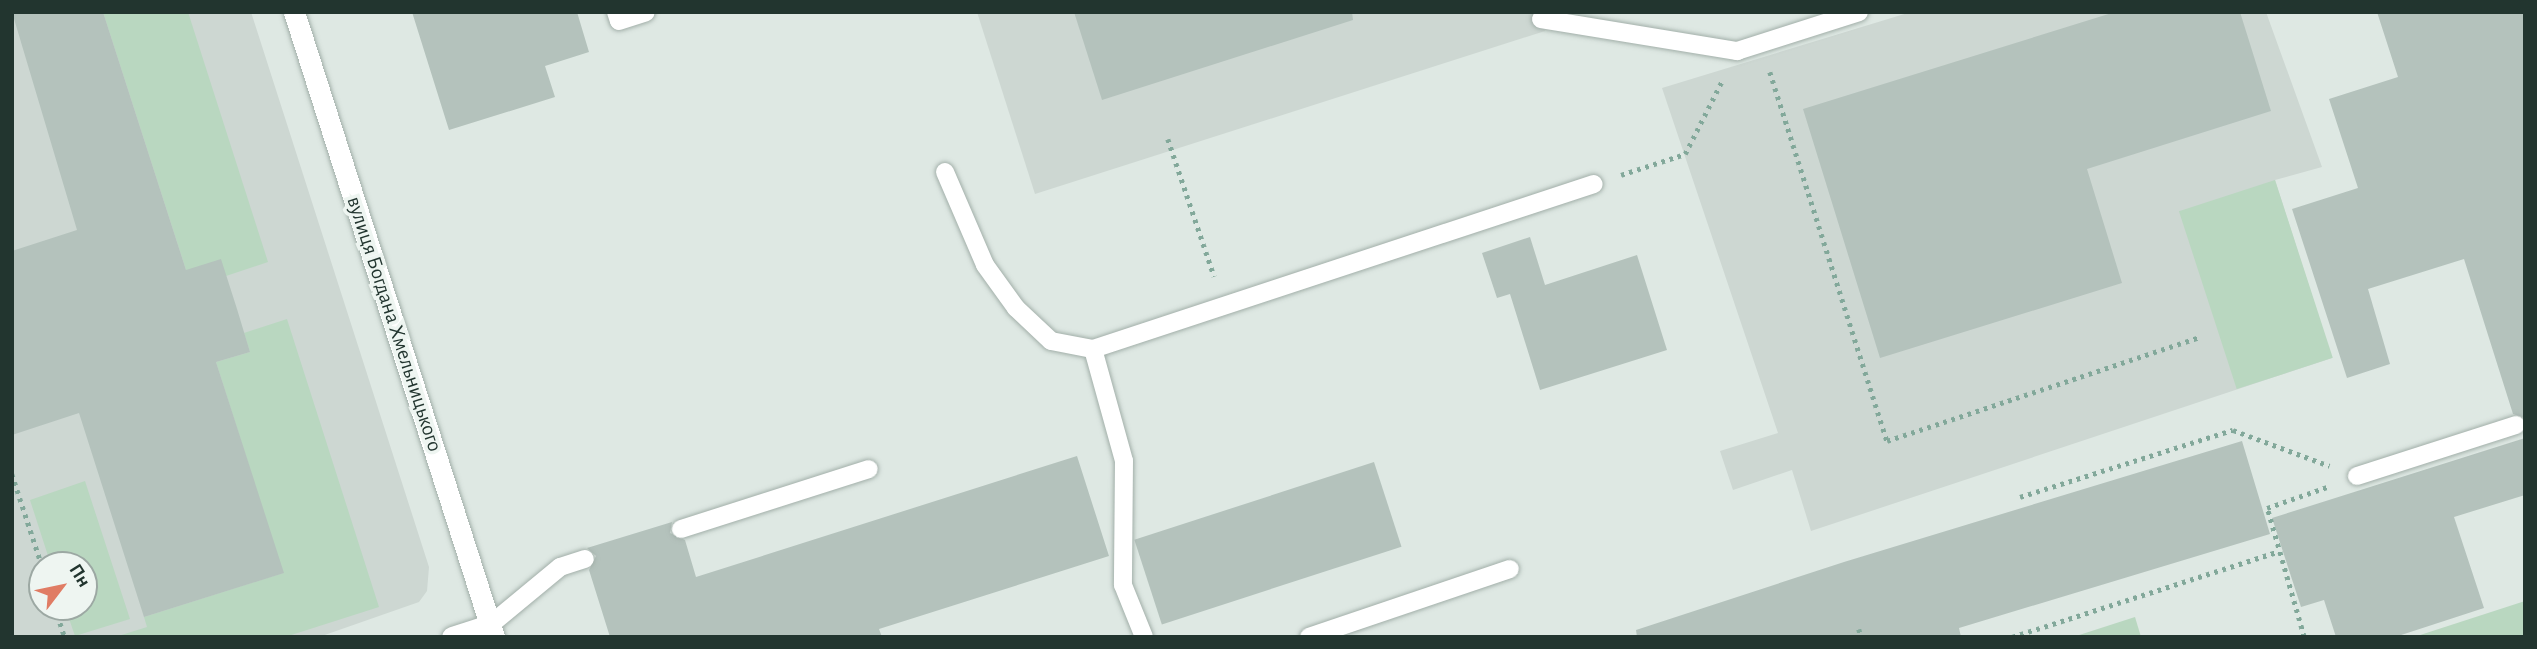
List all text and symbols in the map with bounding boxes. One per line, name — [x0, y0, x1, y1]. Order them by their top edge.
street label: вулиця Богдана Хмельницького — [341, 193, 447, 455]
north arrow — [28, 551, 98, 621]
text: Пн — [65, 561, 94, 591]

